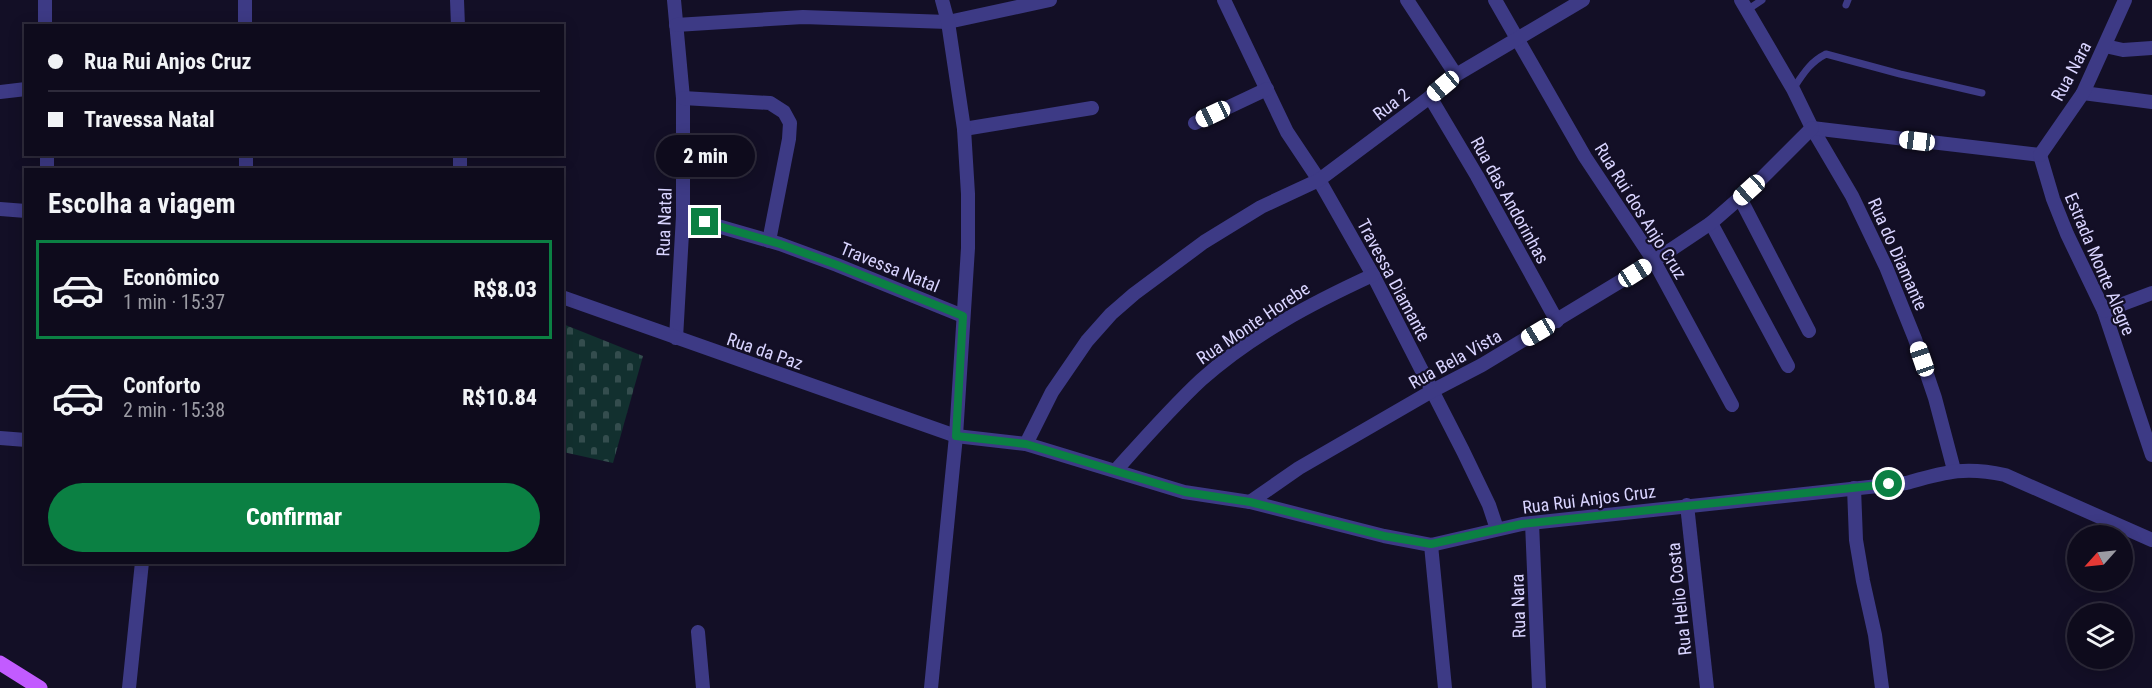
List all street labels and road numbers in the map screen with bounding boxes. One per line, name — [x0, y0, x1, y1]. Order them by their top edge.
street label: Rua Nara — [2047, 38, 2095, 104]
street label: Rua 2 — [1369, 84, 1413, 124]
street label: Rua das Andorinhas — [1466, 133, 1554, 267]
street label: Rua Rui dos Anjo Cruz — [1591, 139, 1691, 283]
street label: Rua Natal — [652, 187, 676, 257]
street label: Estrada Monte Alegre — [2060, 190, 2140, 338]
street label: Rua do Diamante — [1864, 195, 1932, 313]
street label: Travessa Diamante — [1353, 215, 1435, 345]
street label: Travessa Natal — [837, 238, 943, 296]
street label: Rua Monte Horebe — [1193, 278, 1313, 368]
street label: Rua Bela Vista — [1405, 325, 1505, 393]
street label: Rua da Paz — [724, 328, 806, 374]
street label: Rua Rui Anjos Cruz — [1521, 480, 1657, 518]
street label: Rua Helio Costa — [1663, 541, 1695, 657]
street label: Rua Nara — [1506, 573, 1530, 639]

